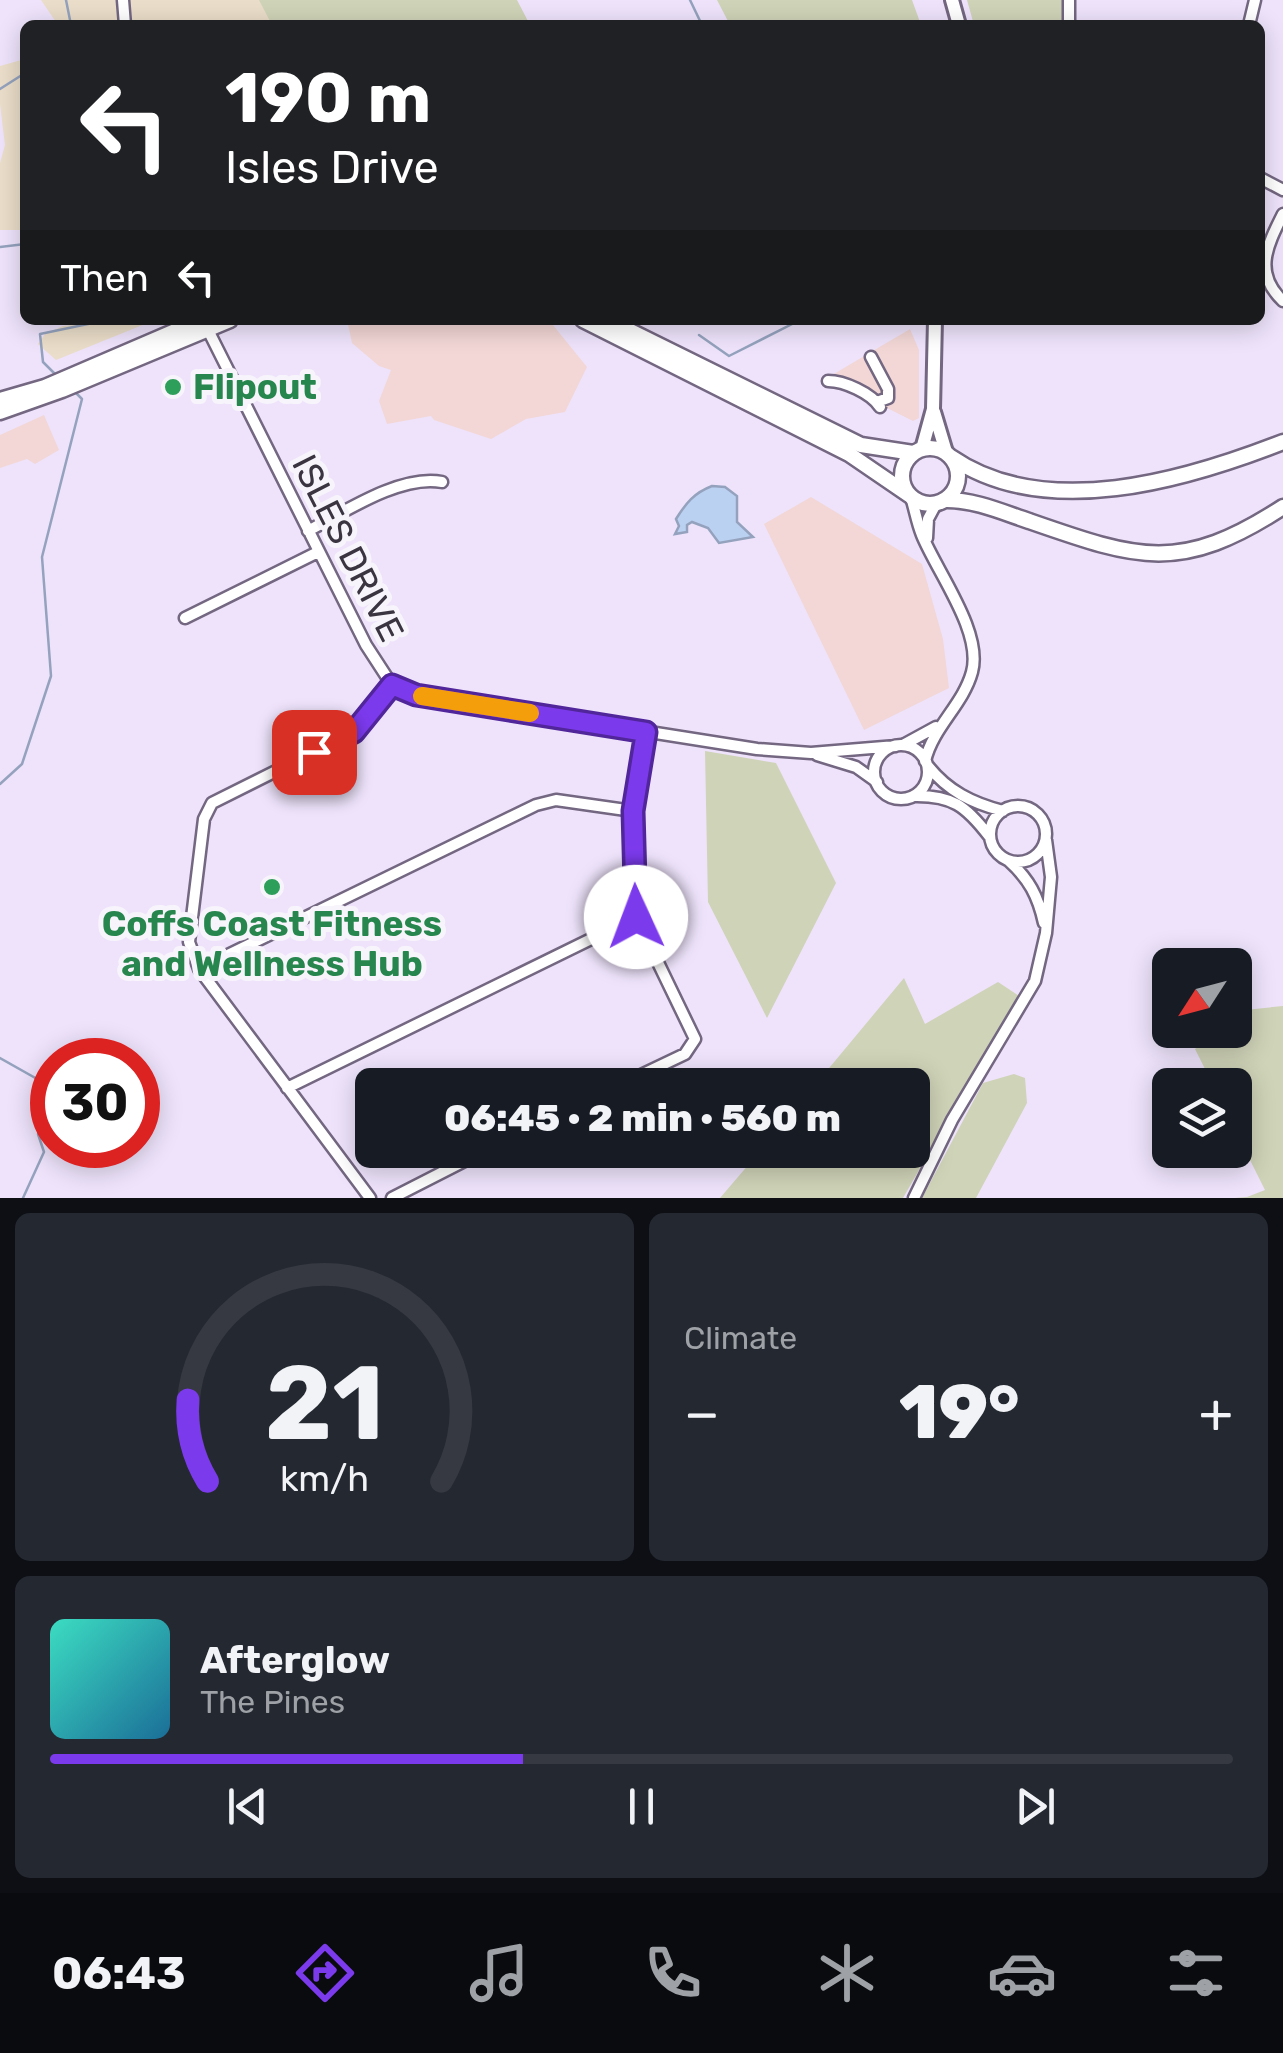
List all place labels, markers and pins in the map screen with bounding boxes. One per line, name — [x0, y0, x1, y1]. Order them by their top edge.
place label: Flipout — [193, 366, 317, 408]
marker: Flipout — [162, 376, 184, 398]
pin — [272, 710, 357, 795]
marker: Coffs Coast Fitness and Wellness Hub — [261, 876, 283, 898]
place label: Coffs Coast Fitness and Wellness Hub — [102, 903, 442, 985]

